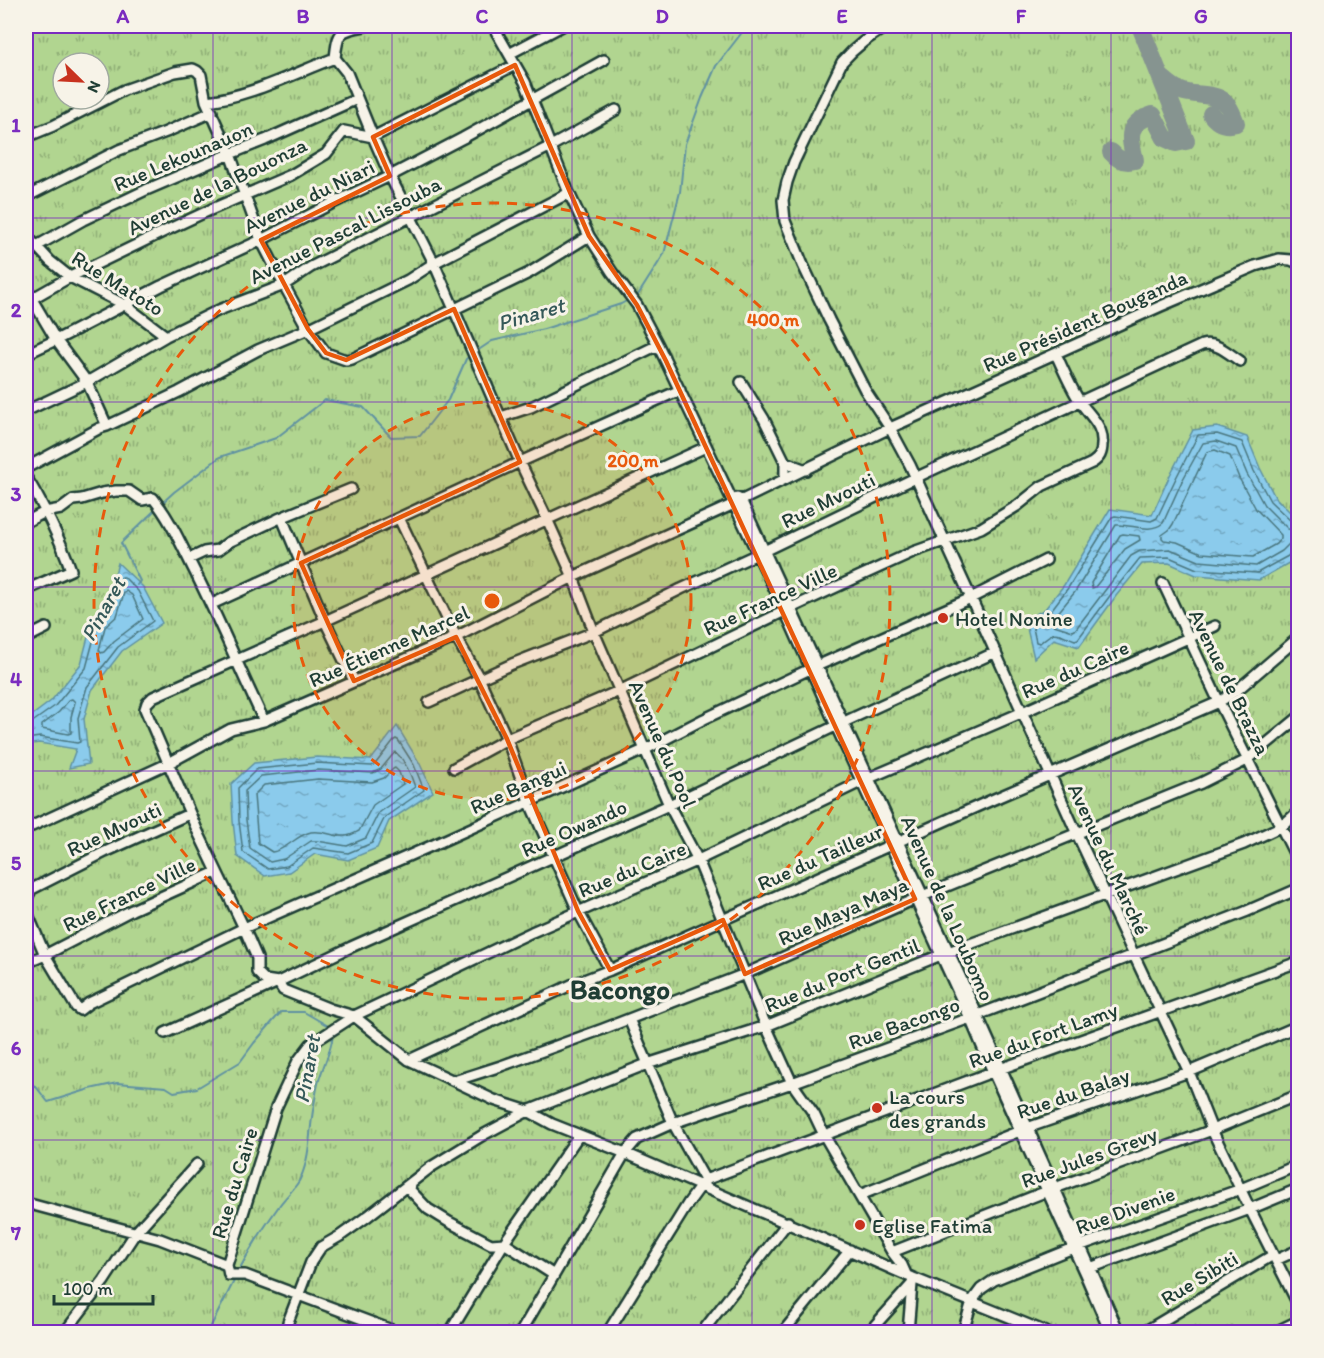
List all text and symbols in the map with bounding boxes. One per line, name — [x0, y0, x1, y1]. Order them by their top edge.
text: A — [116, 4, 130, 28]
text: B — [297, 4, 310, 28]
text: C — [476, 4, 489, 28]
text: D — [655, 4, 669, 28]
text: E — [836, 4, 848, 28]
text: F — [1016, 4, 1027, 28]
text: G — [1194, 4, 1208, 28]
north arrow — [51, 51, 111, 111]
text: N — [83, 78, 105, 96]
text: 1 — [11, 113, 21, 137]
street label: Rue Lekounauon — [110, 115, 256, 197]
street label: Avenue de la Bouonza — [123, 132, 311, 240]
street label: Avenue du Niari — [240, 154, 378, 238]
street label: Avenue Pascal Lissouba — [245, 171, 445, 289]
street label: Rue Matoto — [67, 245, 169, 321]
street label: Rue Président Bouganda — [979, 265, 1191, 377]
water label: Pinaret — [494, 291, 569, 336]
text: 2 — [11, 298, 22, 322]
text: 400 m — [747, 309, 800, 331]
text: 200 m — [608, 450, 659, 472]
street label: Rue Mvouti — [777, 467, 879, 533]
text: 3 — [11, 482, 22, 506]
street label: Rue France Ville — [699, 557, 841, 641]
water label: Pinaret — [75, 571, 132, 646]
centre of rings — [482, 591, 502, 611]
street label: Rue Étienne Marcel — [305, 599, 473, 693]
street label: Avenue de Brazza — [1184, 605, 1276, 759]
place label: Hotel Nonine — [955, 606, 1073, 631]
marker: Hotel Nonine — [936, 611, 950, 625]
street label: Rue du Caire — [1017, 634, 1133, 704]
text: 4 — [10, 667, 22, 691]
street label: Avenue du Pool — [624, 676, 702, 812]
street label: Rue Bangui — [466, 755, 570, 819]
street label: Avenue du Marché — [1063, 779, 1155, 939]
street label: Rue Owando — [517, 794, 631, 862]
street label: Rue Mvouti — [63, 796, 165, 862]
street label: Avenue de la Loubomo — [896, 811, 1000, 1005]
street label: Rue du Tailleur — [753, 818, 887, 896]
street label: Rue du Caire — [574, 835, 690, 903]
text: 5 — [11, 851, 22, 875]
street label: Rue France Ville — [59, 851, 199, 937]
street label: Rue Maya Maya — [774, 871, 912, 951]
street label: Rue du Port Gentil — [761, 932, 923, 1018]
district label: Bacongo — [570, 973, 670, 1006]
street label: Rue Bacongo — [845, 991, 963, 1055]
street label: Rue du Fort Lamy — [965, 996, 1121, 1074]
water label: Pinaret — [288, 1031, 327, 1105]
text: 6 — [11, 1036, 22, 1060]
street label: Rue du Balay — [1013, 1062, 1133, 1124]
place label: La cours des grands — [889, 1084, 986, 1133]
marker: La cours des grands — [870, 1101, 884, 1115]
street label: Rue Jules Grevy — [1018, 1121, 1160, 1193]
street label: Rue du Caire — [205, 1124, 263, 1242]
street label: Rue Divenie — [1072, 1180, 1178, 1240]
place label: Eglise Fatima — [872, 1213, 992, 1238]
marker: Eglise Fatima — [853, 1218, 867, 1232]
text: 7 — [10, 1221, 21, 1245]
street label: Rue Sibiti — [1156, 1245, 1242, 1311]
scale bar — [54, 1268, 153, 1306]
text: 100 m — [63, 1278, 113, 1300]

